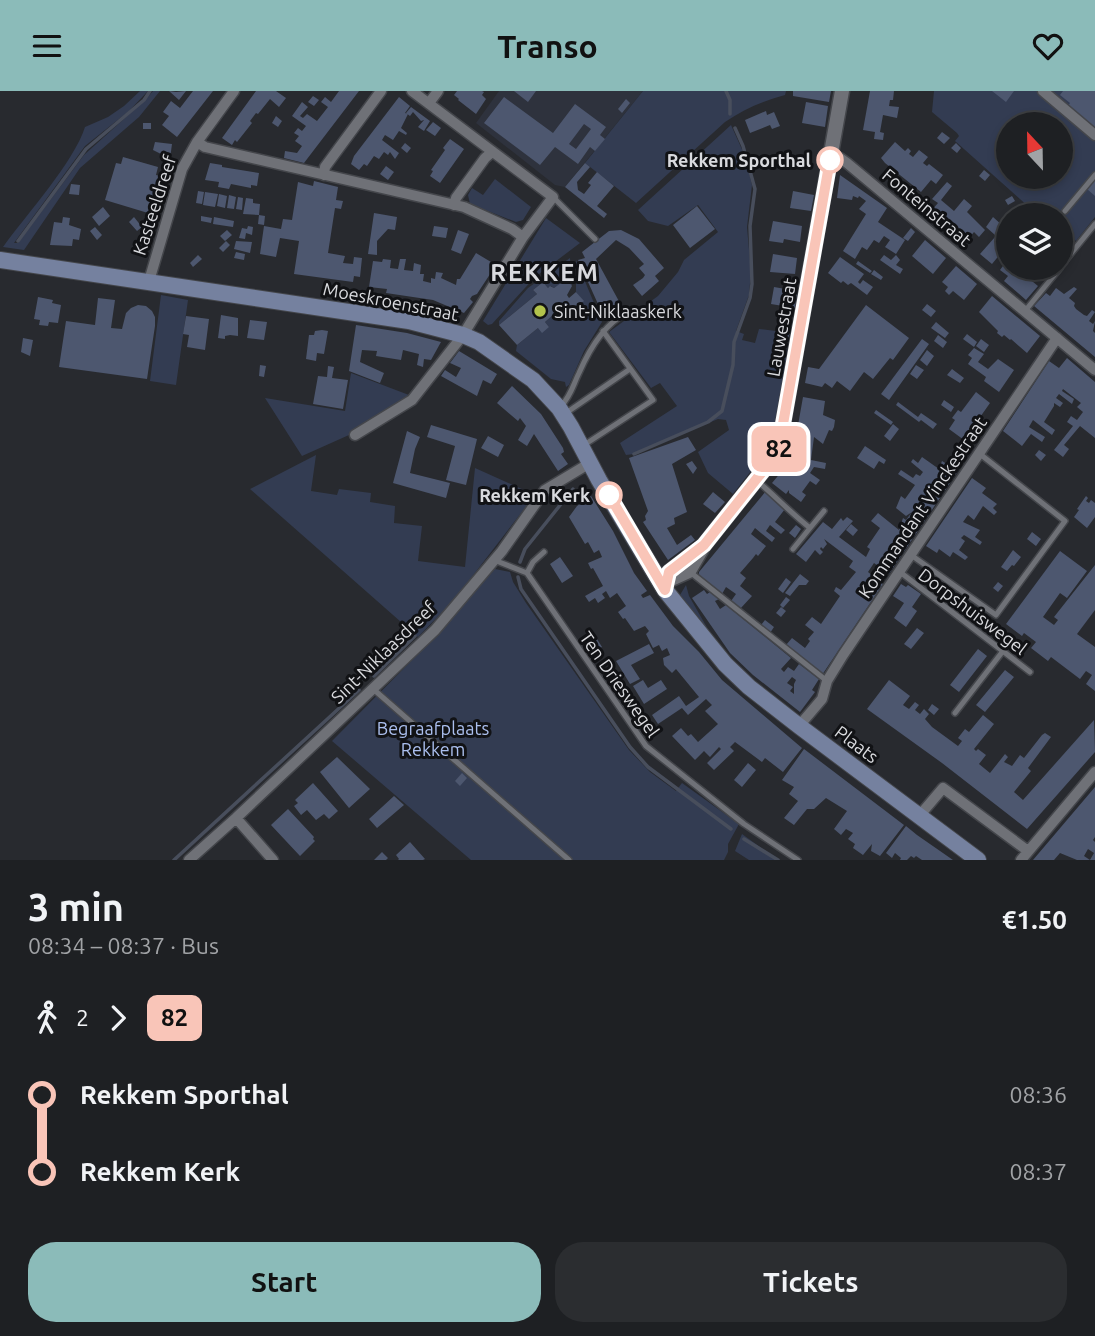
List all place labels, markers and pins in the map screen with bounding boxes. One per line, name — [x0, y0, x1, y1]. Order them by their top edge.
marker: Rekkem Sporthal — [817, 147, 843, 173]
place label: Rekkem Sporthal — [667, 150, 812, 170]
place label: Sint-Niklaaskerk — [554, 301, 682, 321]
marker: Sint-Niklaaskerk — [532, 303, 548, 319]
marker: Rekkem Kerk — [596, 482, 622, 508]
place label: Rekkem Kerk — [479, 485, 590, 505]

